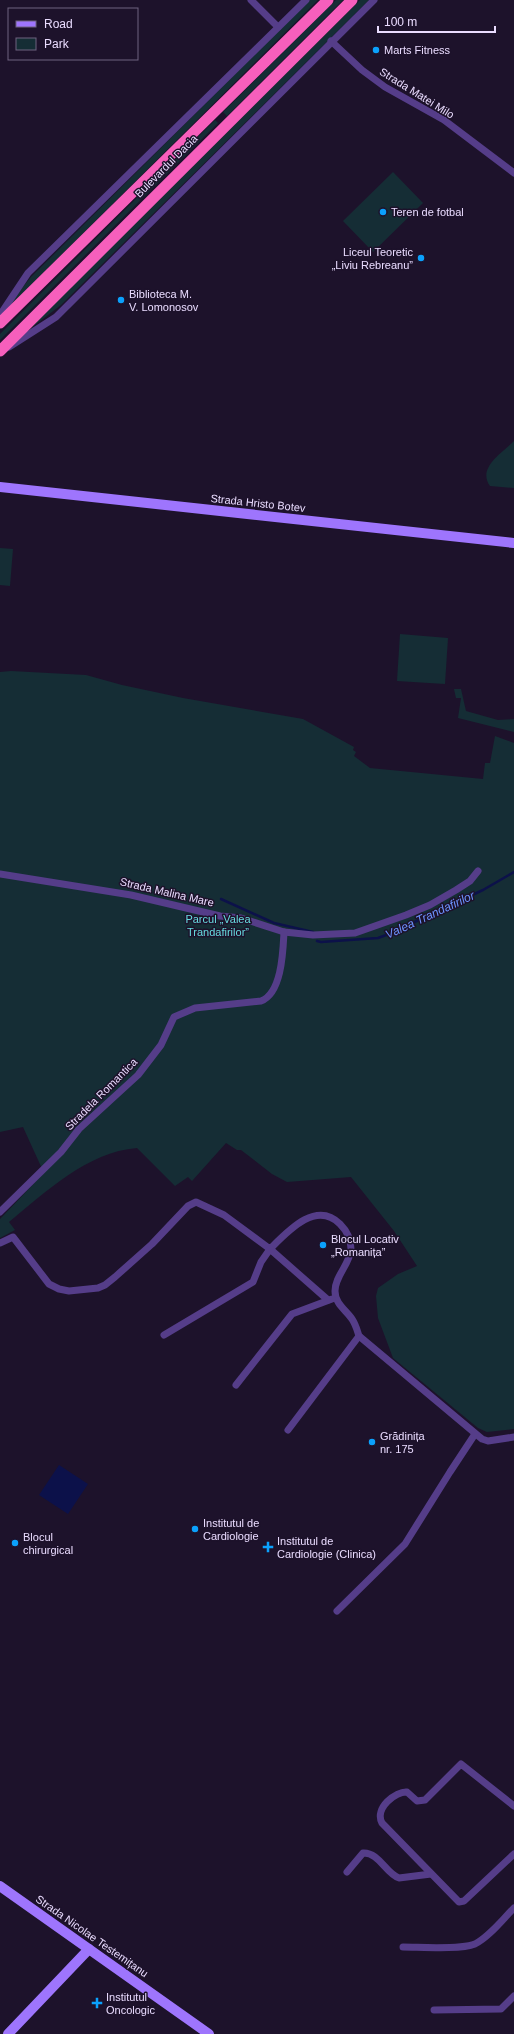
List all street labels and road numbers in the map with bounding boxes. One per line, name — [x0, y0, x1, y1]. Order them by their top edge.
street label: Strada Matei Milo — [378, 65, 456, 121]
street label: Bulevardul Dacia — [132, 132, 200, 200]
street label: Strada Hristo Botev — [210, 492, 307, 514]
street label: Strada Malina Mare — [119, 875, 215, 909]
street label: Stradela Romantica — [63, 1055, 140, 1132]
street label: Strada Nicolae Testemițanu — [34, 1893, 150, 1979]

